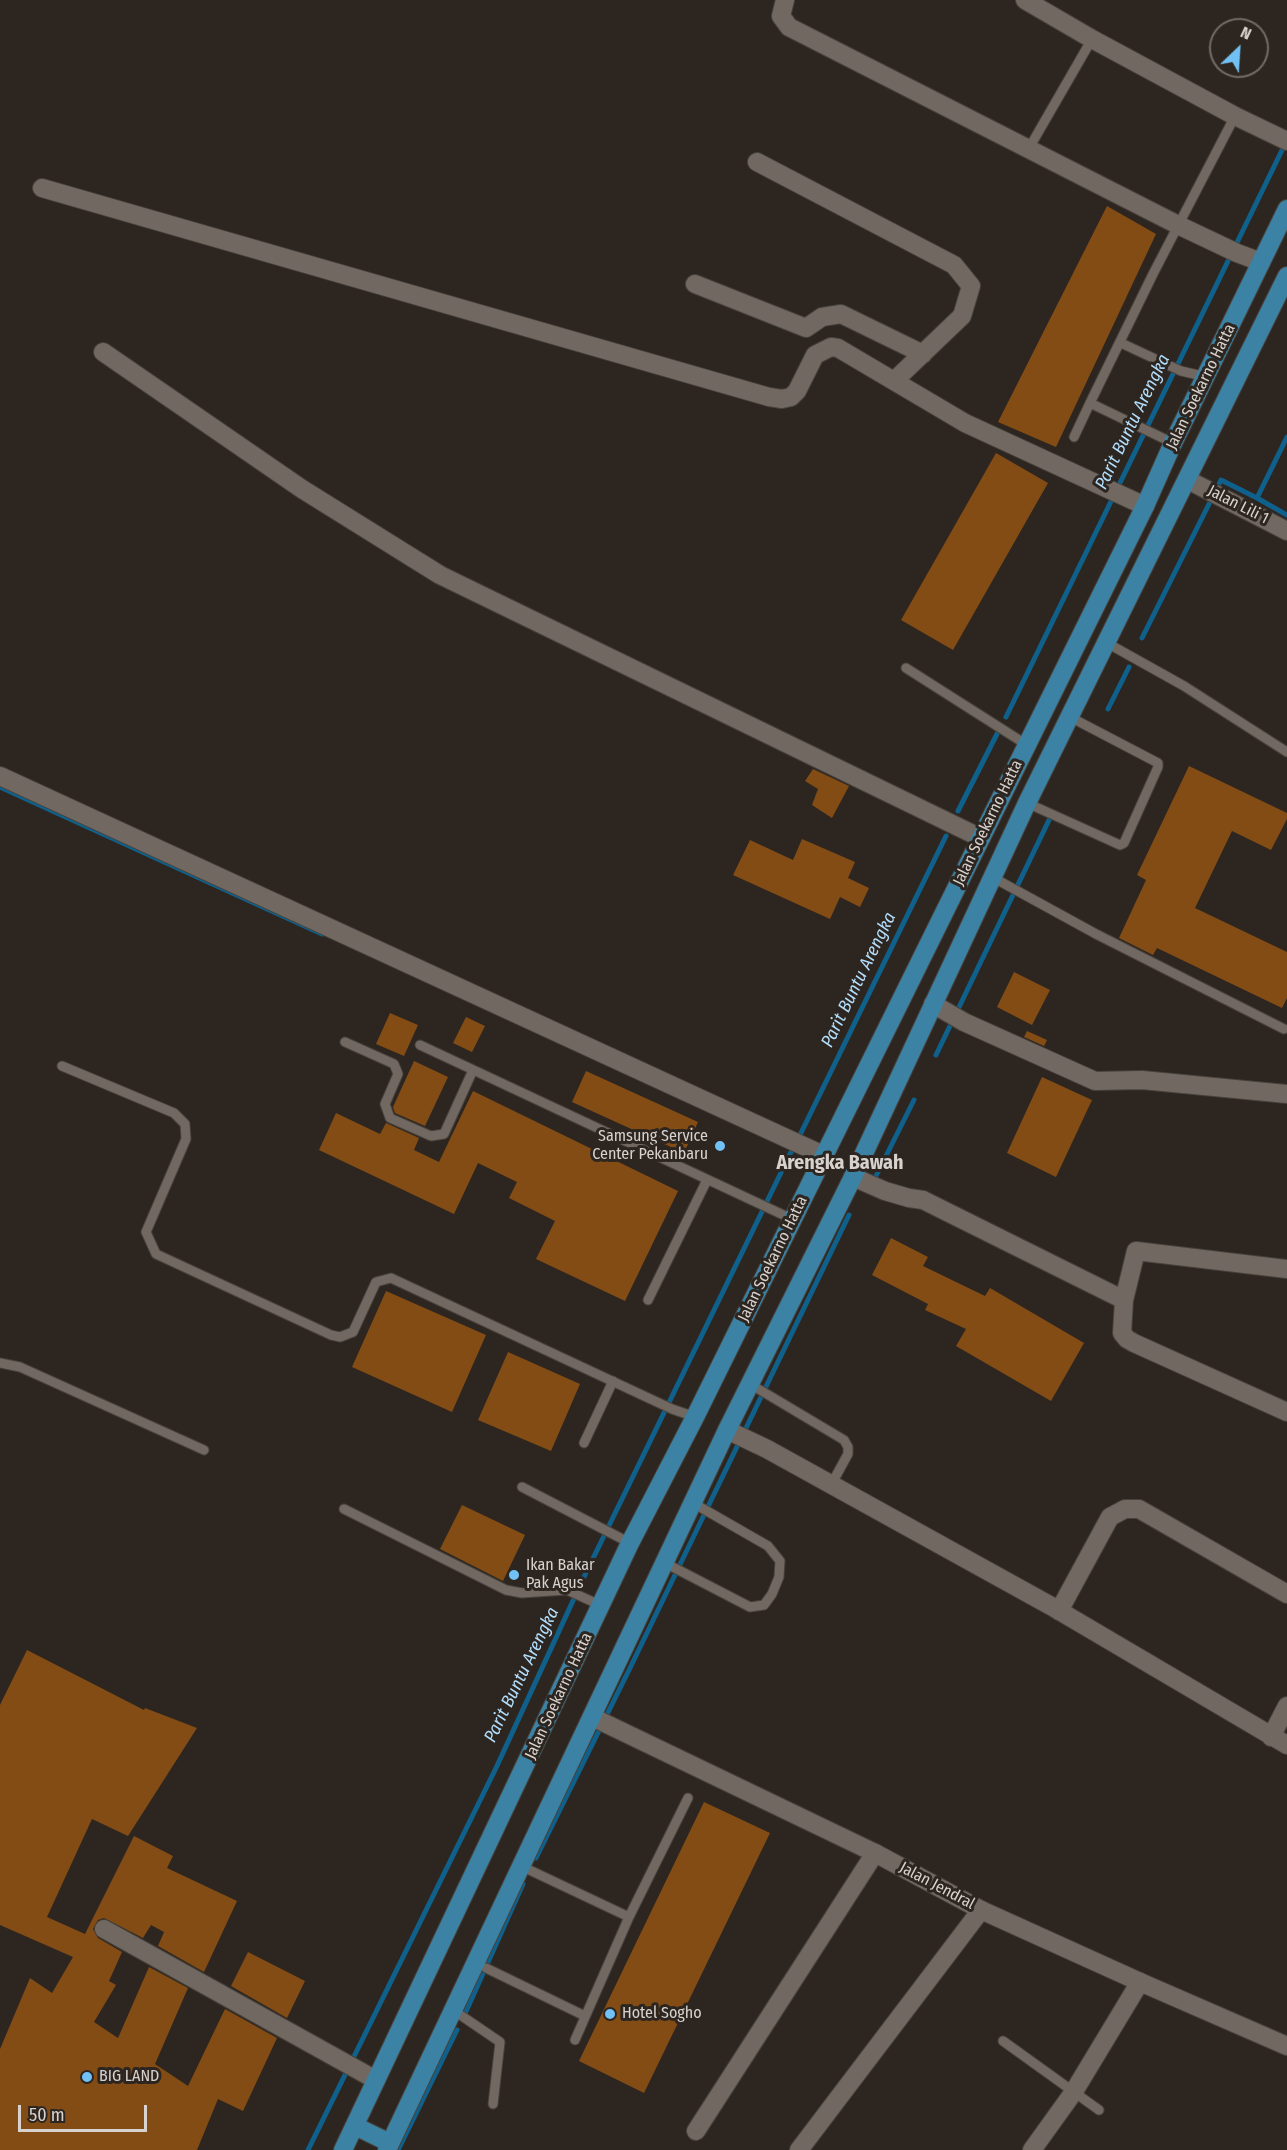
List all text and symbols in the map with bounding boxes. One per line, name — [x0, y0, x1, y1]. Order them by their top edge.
north arrow — [1209, 18, 1269, 78]
text: N — [1238, 22, 1254, 44]
street label: Jalan Soekarno Hatta — [1162, 321, 1240, 453]
water label: Parit Buntu Arengka — [1091, 351, 1175, 493]
street label: Jalan Lili 1 — [1204, 482, 1272, 528]
street label: Jalan Soekarno Hatta — [949, 757, 1027, 889]
water label: Parit Buntu Arengka — [817, 909, 901, 1051]
place label: Samsung Service Center Pekanbaru — [592, 1127, 708, 1165]
marker: Samsung Service Center Pekanbaru — [713, 1139, 727, 1153]
district label: Arengka Bawah — [776, 1151, 904, 1175]
street label: Jalan Soekarno Hatta — [734, 1193, 812, 1325]
place label: Ikan Bakar Pak Agus — [526, 1556, 595, 1594]
marker: Ikan Bakar Pak Agus — [507, 1568, 521, 1582]
water label: Parit Buntu Arengka — [480, 1604, 564, 1746]
street label: Jalan Soekarno Hatta — [521, 1630, 597, 1762]
street label: Jalan Jendral — [896, 1858, 978, 1914]
place label: Hotel Sogho — [622, 2004, 702, 2024]
marker: Hotel Sogho — [603, 2007, 617, 2021]
place label: BIG LAND — [99, 2067, 159, 2087]
marker: BIG LAND — [80, 2070, 94, 2084]
scale bar — [21, 2093, 150, 2131]
text: 50 m — [29, 2104, 65, 2126]

